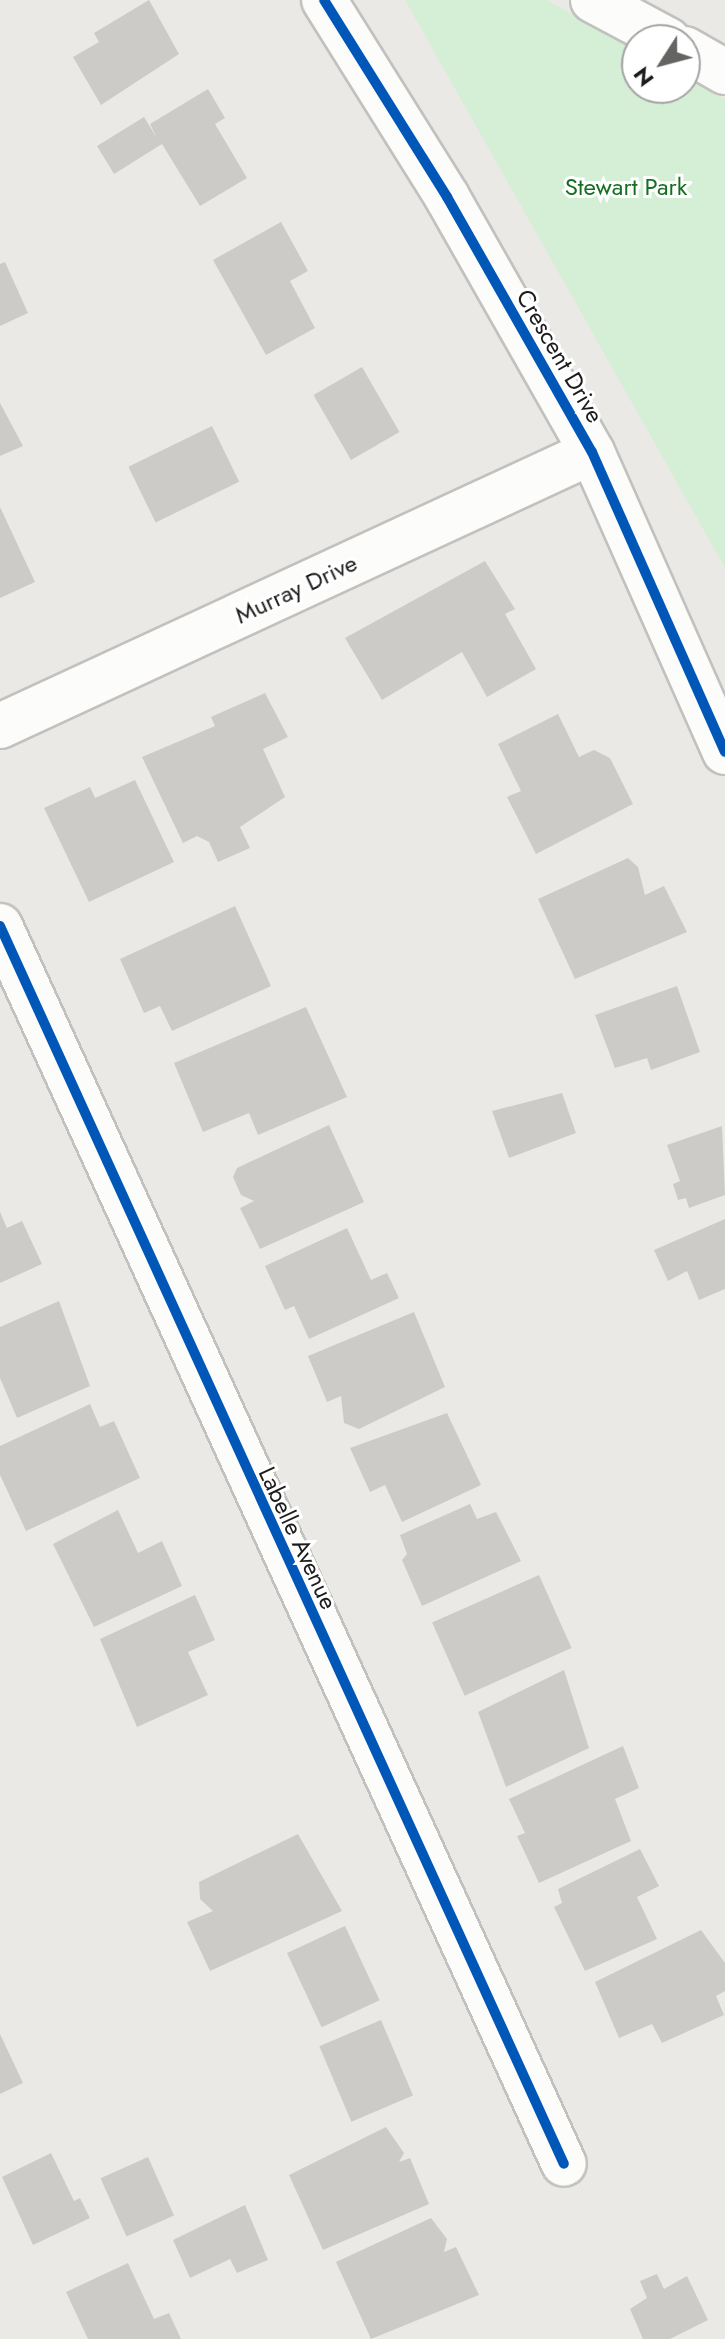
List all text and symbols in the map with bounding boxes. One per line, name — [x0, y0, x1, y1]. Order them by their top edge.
north arrow — [621, 24, 701, 104]
text: N — [625, 60, 661, 93]
park label: Stewart Park — [565, 173, 687, 201]
street label: Crescent Drive — [510, 284, 610, 428]
street label: Murray Drive — [231, 548, 361, 630]
street label: Labelle Avenue — [252, 1462, 344, 1614]

